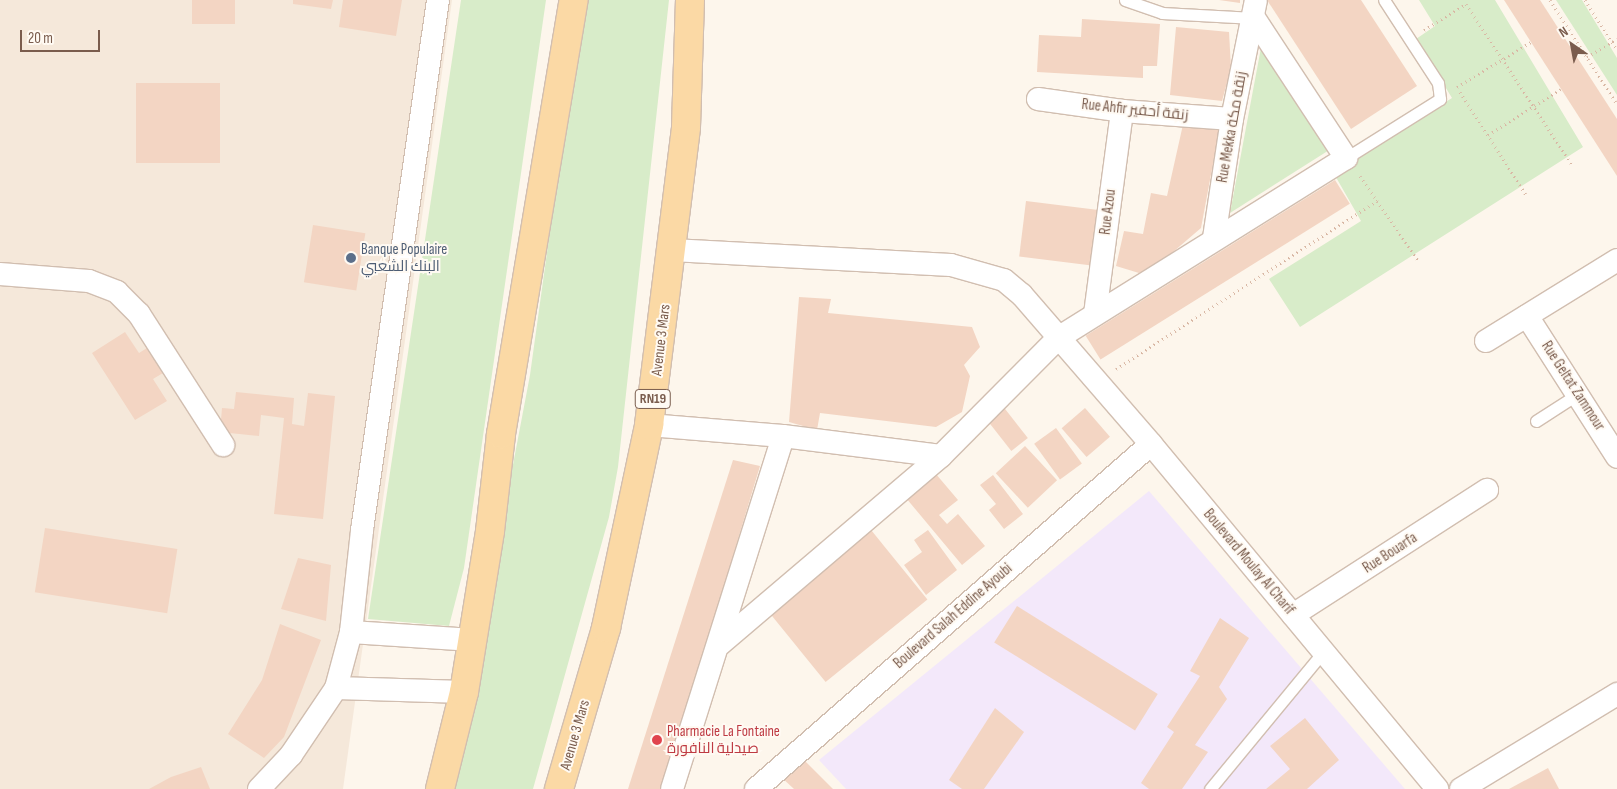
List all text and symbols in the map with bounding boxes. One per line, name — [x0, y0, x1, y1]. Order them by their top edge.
scale bar — [22, 20, 102, 52]
north arrow — [1547, 20, 1597, 70]
text: N — [1556, 23, 1571, 41]
text: 20 m — [28, 29, 53, 48]
street label: Rue Mekka زنقة مكة — [1213, 70, 1251, 184]
street label: Rue Ahfir زنقة أحفير — [1081, 95, 1189, 125]
street label: Rue Azou — [1096, 188, 1120, 236]
place label: Banque Populaire البنك الشعبي — [361, 240, 447, 275]
marker: Banque Populaire البنك الشعبي — [345, 252, 357, 264]
street label: Avenue 3 Mars — [648, 303, 674, 377]
street label: Rue Geltat Zammour — [1537, 338, 1609, 434]
road number: RN19 — [634, 388, 672, 410]
street label: Boulevard Moulay Al Charif — [1199, 505, 1299, 619]
street label: Rue Bouarfa — [1360, 529, 1420, 577]
street label: Boulevard Salah Eddine Ayoubi — [890, 560, 1016, 672]
street label: Avenue 3 Mars — [556, 698, 594, 772]
place label: Pharmacie La Fontaine صيدلية النافورة — [667, 722, 780, 757]
marker: Pharmacie La Fontaine صيدلية النافورة — [651, 734, 663, 746]

